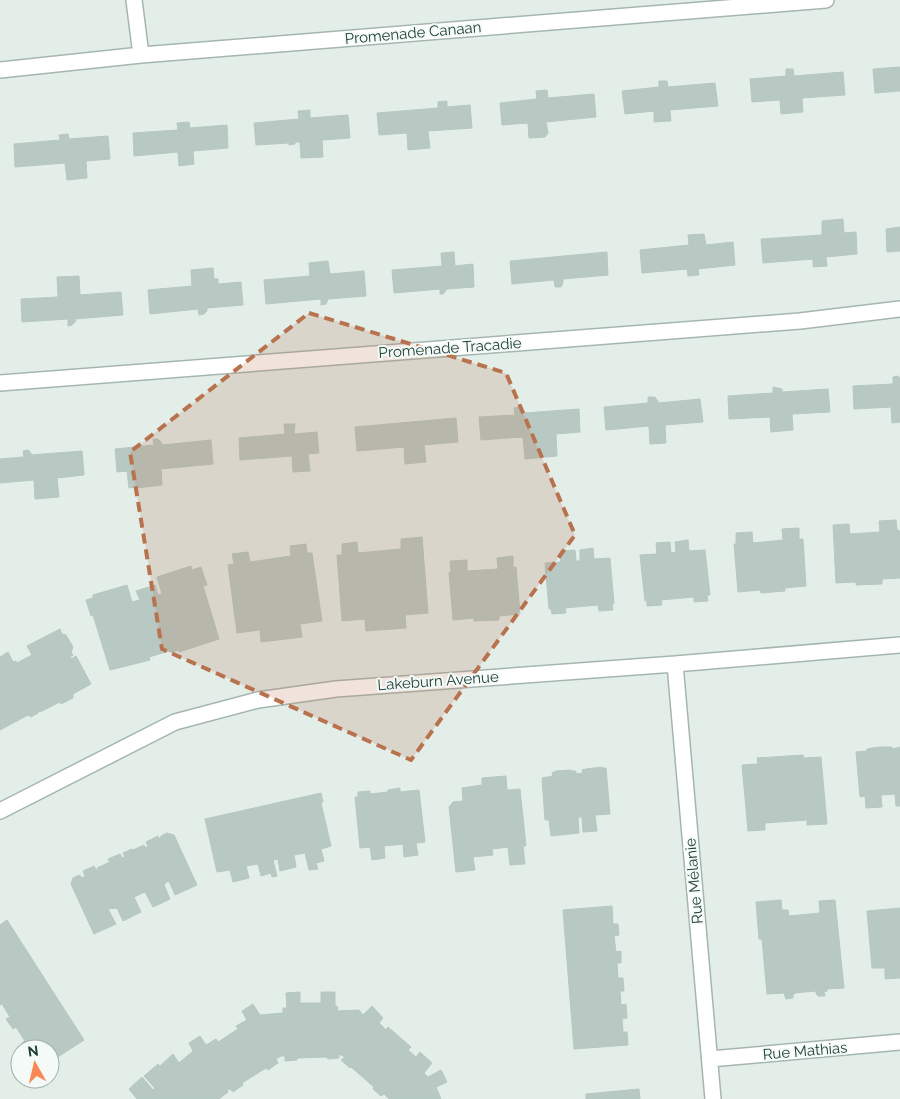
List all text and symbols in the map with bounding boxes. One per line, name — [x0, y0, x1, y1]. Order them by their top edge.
street label: Promenade Canaan — [344, 18, 482, 48]
street label: Promenade Tracadie — [378, 334, 522, 362]
street label: Lakeburn Avenue — [377, 668, 499, 694]
street label: Rue Mélanie — [681, 837, 707, 925]
street label: Rue Mathias — [762, 1038, 848, 1064]
north arrow — [10, 1039, 60, 1089]
text: N — [27, 1042, 40, 1060]

